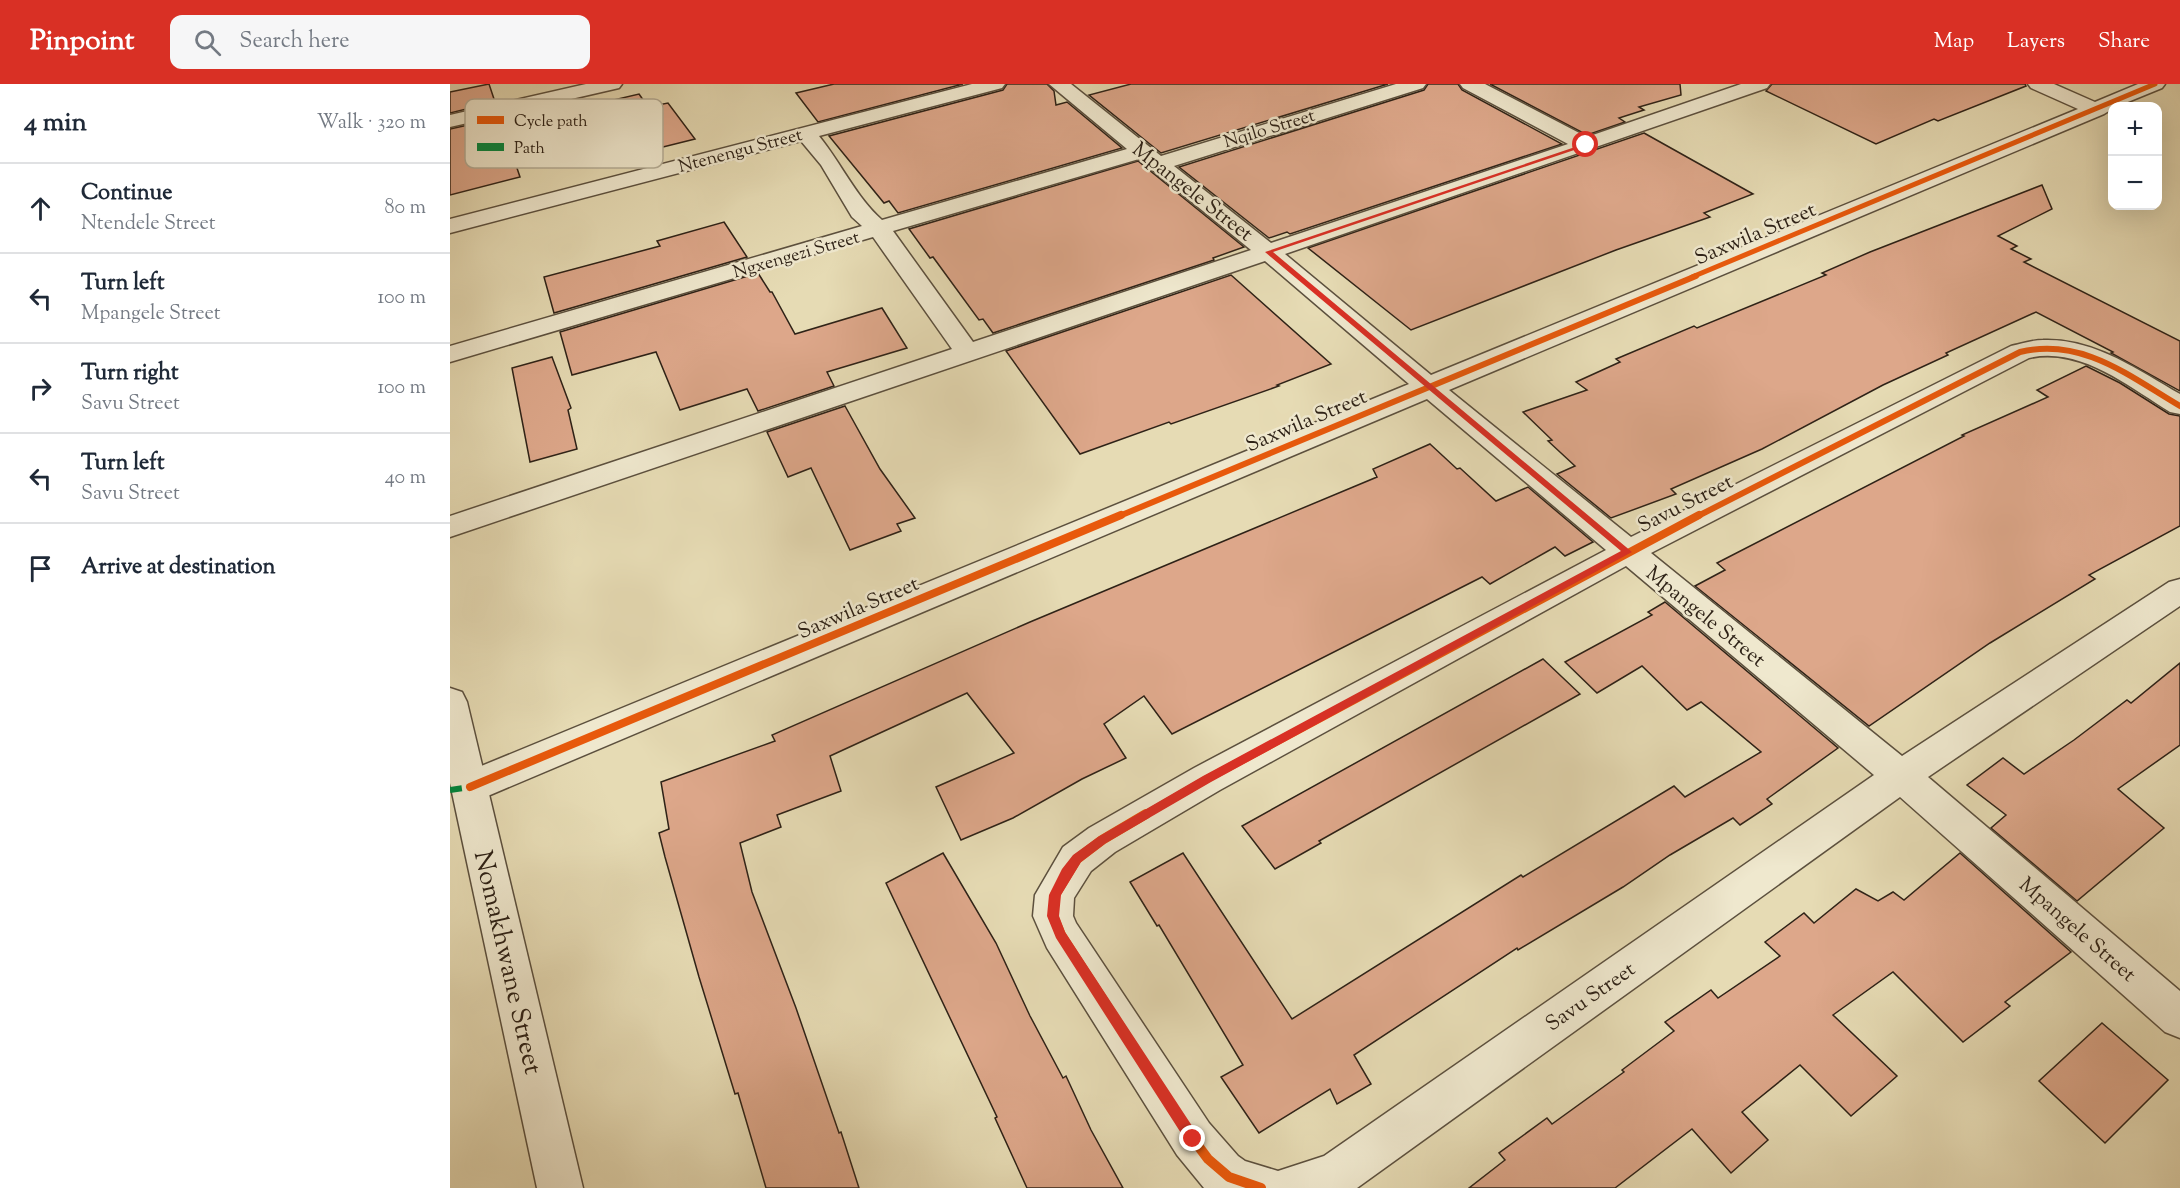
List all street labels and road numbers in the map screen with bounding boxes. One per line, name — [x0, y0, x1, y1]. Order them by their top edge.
street label: Nqilo Street — [1221, 104, 1318, 156]
street label: Ntenengu Street — [676, 123, 806, 181]
street label: Mpangele Street — [1125, 136, 1259, 250]
street label: Saxwila Street — [1690, 196, 1821, 274]
street label: Ngxengezi Street — [730, 225, 863, 286]
street label: Saxwila Street — [1241, 383, 1372, 461]
street label: Savu Street — [1633, 468, 1739, 542]
street label: Mpangele Street — [1638, 560, 1771, 675]
street label: Saxwila Street — [793, 570, 924, 648]
street label: Nomakhwane Street — [463, 847, 550, 1078]
street label: Mpangele Street — [2012, 871, 2142, 990]
street label: Savu Street — [1540, 956, 1642, 1040]

